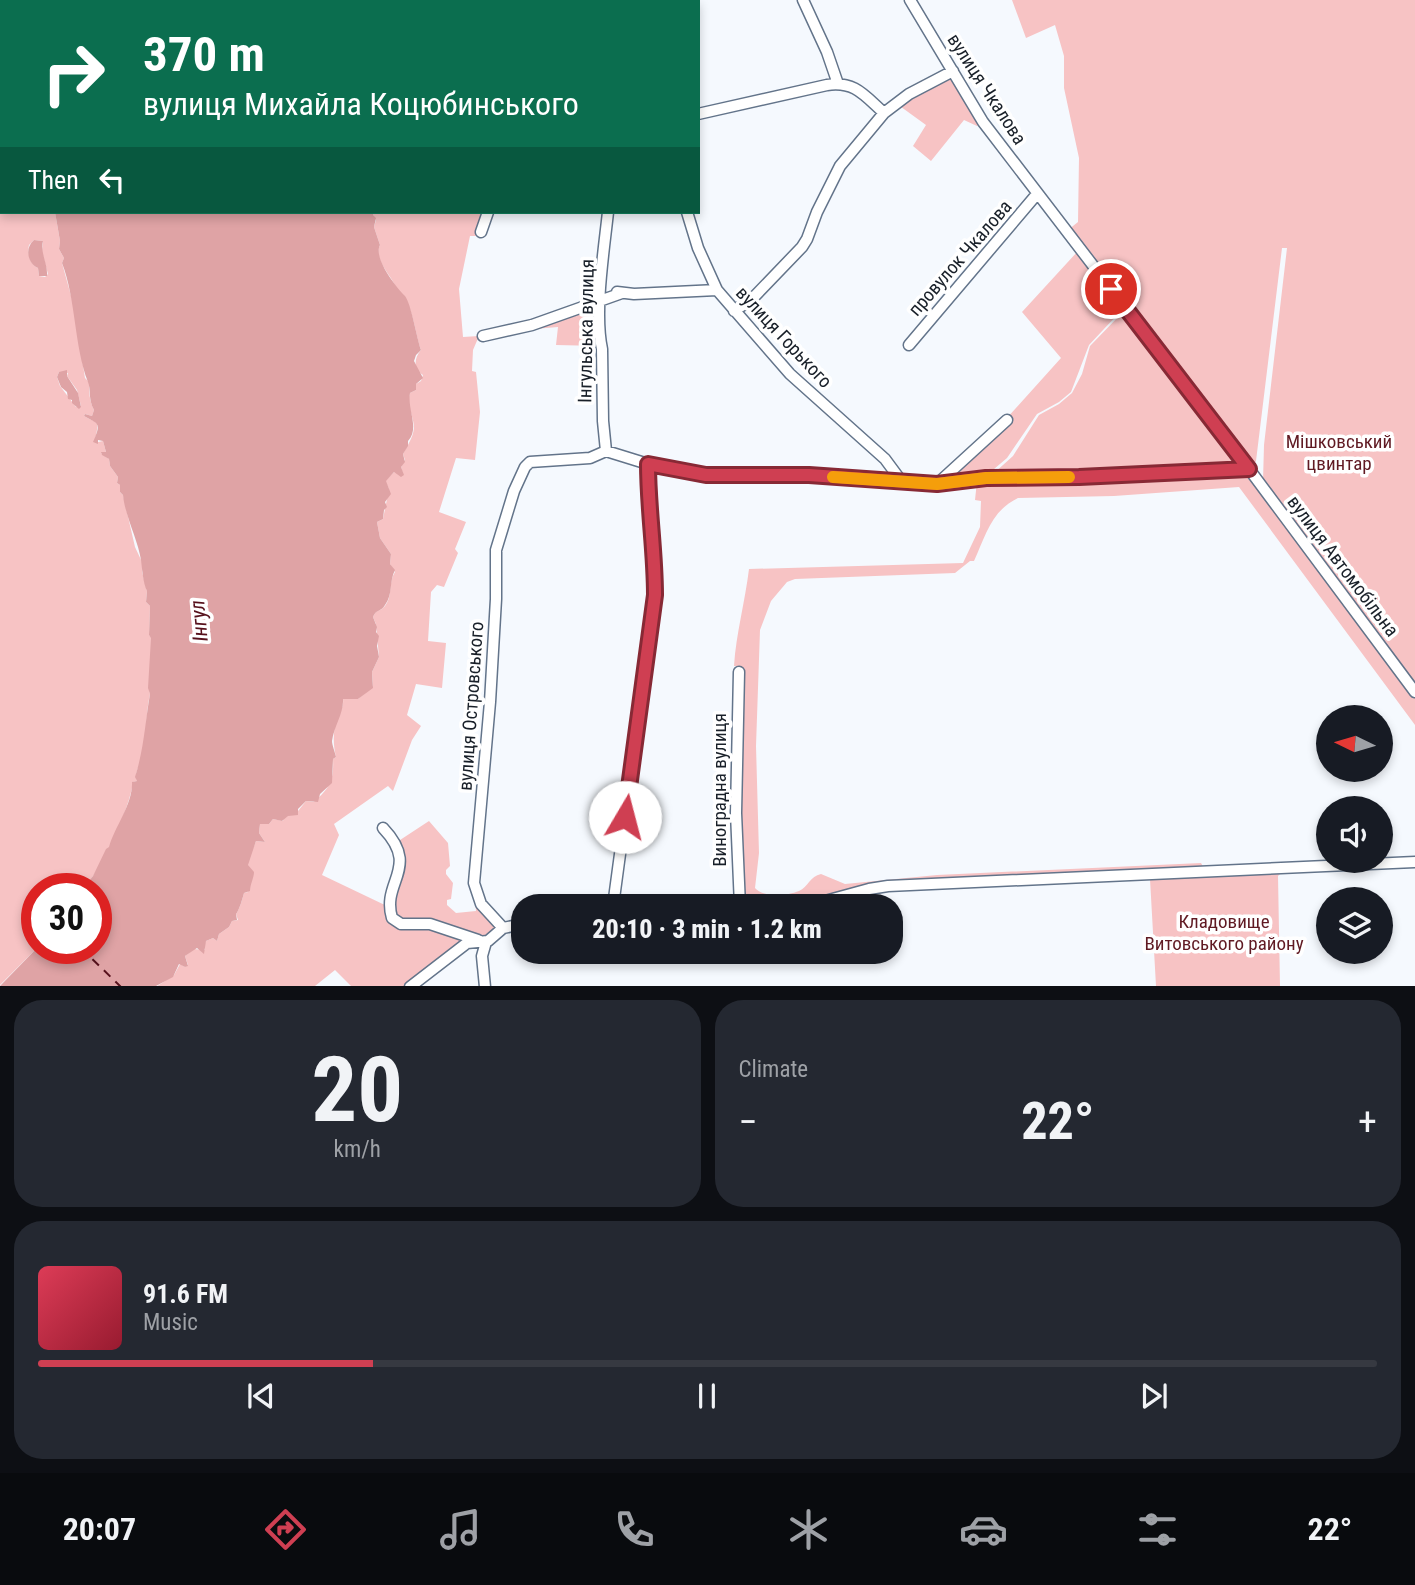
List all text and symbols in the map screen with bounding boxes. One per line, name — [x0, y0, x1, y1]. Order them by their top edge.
text: 370 m — [143, 26, 265, 83]
icon: right — [28, 28, 119, 119]
street label: вулиця Чкалова — [943, 29, 1031, 149]
text: вулиця Михайла Коцюбинського — [143, 85, 579, 123]
icon: left — [93, 161, 131, 199]
text: Then — [28, 165, 79, 195]
street label: провулок Чкалова — [903, 195, 1017, 321]
street label: Інгульська вулиця — [573, 259, 599, 403]
pin — [1081, 259, 1141, 319]
icon: arrive — [1092, 270, 1130, 308]
street label: вулиця Горького — [731, 281, 837, 393]
park label: Мішковський цвинтар — [1286, 430, 1392, 475]
street label: вулиця Автомобільна — [1282, 491, 1404, 641]
water label: Інгул — [185, 599, 213, 643]
street label: вулиця Островського — [454, 621, 488, 791]
north arrow — [1316, 705, 1393, 782]
map controls — [1316, 705, 1393, 964]
street label: Виноградна вулиця — [708, 713, 731, 867]
position arrow — [588, 780, 662, 854]
button: sound — [1316, 796, 1393, 873]
speed limit sign: 30 — [21, 873, 112, 964]
button: layers — [1316, 887, 1393, 964]
park label: Кладовище Витовського району — [1144, 910, 1304, 955]
text: 20:10 · 3 min · 1.2 km — [592, 914, 822, 944]
text: 20 — [311, 1037, 403, 1143]
text: Climate — [739, 1056, 808, 1083]
text: 22° — [1021, 1091, 1094, 1152]
text: − — [739, 1100, 758, 1144]
text: + — [1358, 1100, 1377, 1144]
text: km/h — [334, 1136, 381, 1163]
text: 91.6 FM — [143, 1279, 228, 1309]
text: Music — [143, 1309, 198, 1336]
icon: previous — [242, 1377, 280, 1415]
icon: pause — [688, 1377, 726, 1415]
icon: next — [1135, 1377, 1173, 1415]
icon: directions — [261, 1505, 310, 1554]
icon: music — [436, 1505, 485, 1554]
icon: phone — [610, 1505, 659, 1554]
icon: climate — [784, 1505, 833, 1554]
icon: car — [959, 1505, 1008, 1554]
icon: filters — [1133, 1505, 1182, 1554]
text: 20:07 — [63, 1510, 136, 1548]
text: 22° — [1308, 1510, 1352, 1548]

